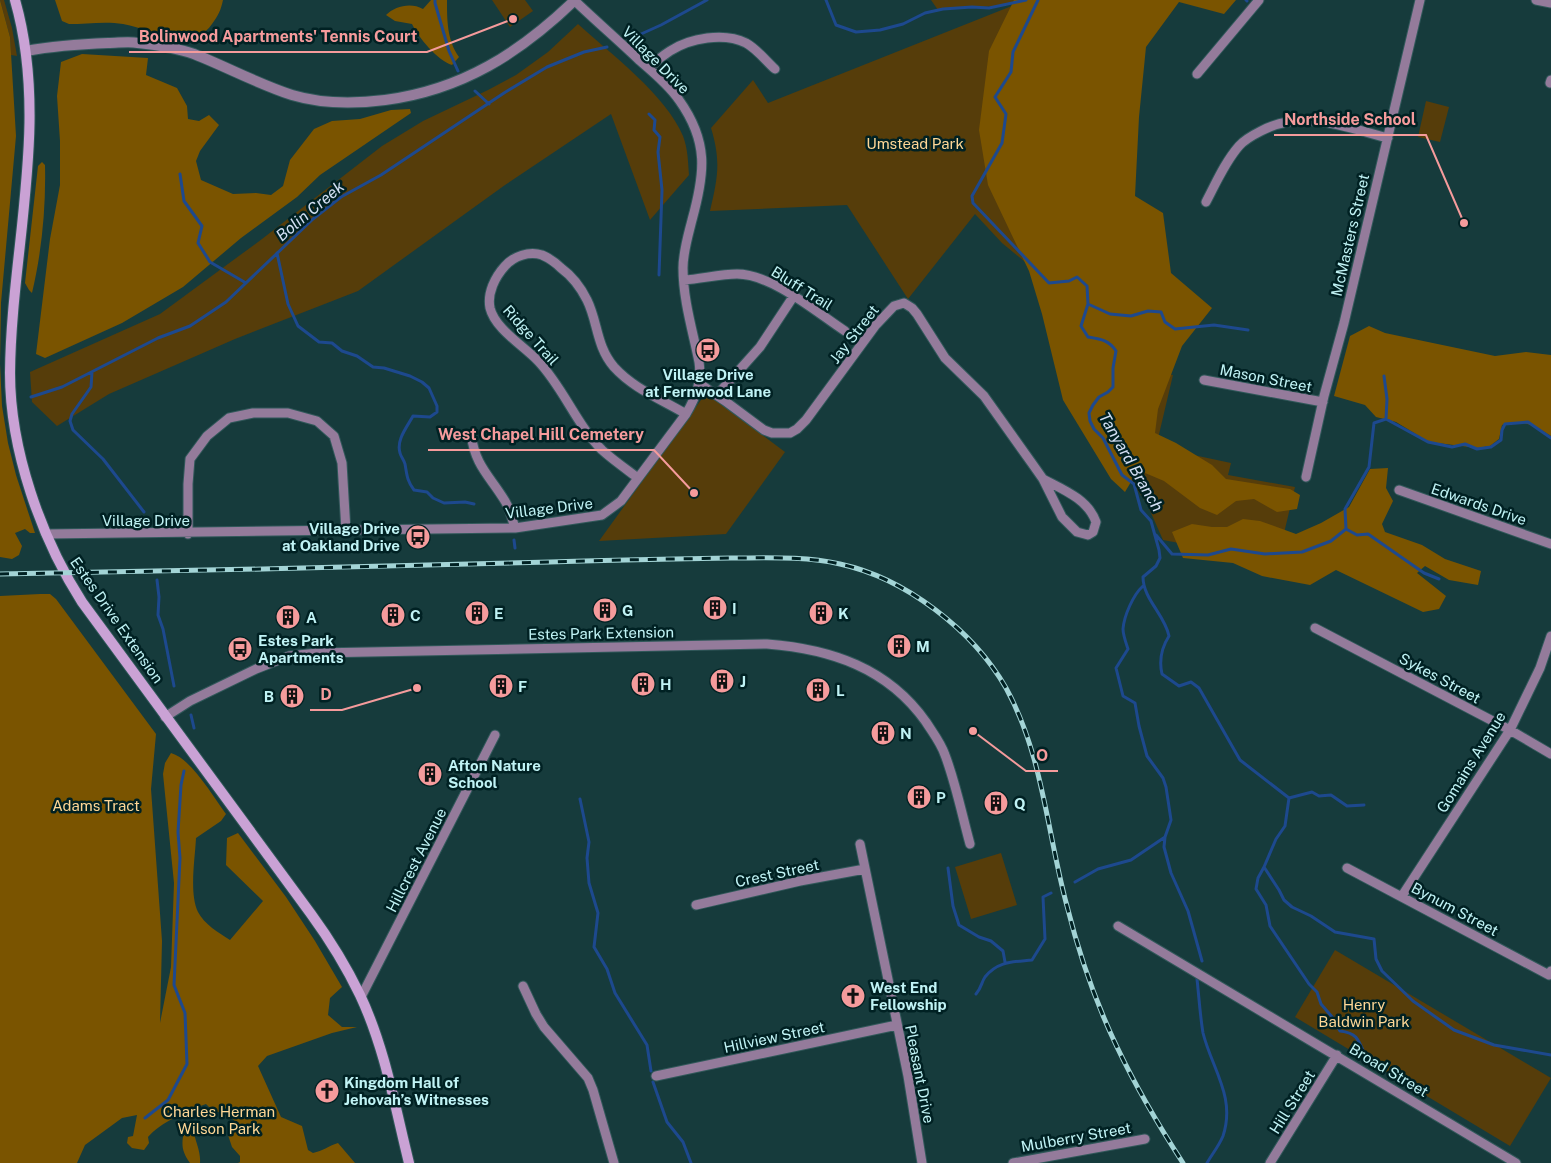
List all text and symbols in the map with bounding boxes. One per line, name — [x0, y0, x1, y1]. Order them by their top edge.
callout: Bolinwood Apartments' Tennis Court — [129, 21, 427, 52]
street label: Village Drive — [619, 23, 693, 97]
text: Bolinwood Apartments' Tennis Court — [139, 27, 418, 46]
callout: Northside School — [1274, 104, 1426, 135]
text: Northside School — [1284, 110, 1416, 129]
park label: Umstead Park — [866, 135, 964, 152]
street label: McMasters Street — [1328, 172, 1372, 298]
water label: Bolin Creek — [272, 177, 348, 245]
street label: Bluff Trail — [768, 263, 836, 313]
street label: Jay Street — [826, 301, 882, 367]
street label: Ridge Trail — [500, 302, 562, 368]
bus stop icon: Village Drive at Fernwood Lane — [695, 337, 721, 363]
street label: Mason Street — [1218, 361, 1314, 395]
place label: Village Drive at Fernwood Lane — [645, 366, 771, 400]
water label: Tanyard Branch — [1095, 409, 1167, 515]
callout: West Chapel Hill Cemetery — [428, 419, 654, 450]
text: West Chapel Hill Cemetery — [438, 425, 644, 444]
street label: Edwards Drive — [1429, 480, 1529, 528]
street label: Village Drive — [504, 494, 594, 522]
street label: Village Drive — [102, 512, 190, 529]
place label: Village Drive at Oakland Drive — [282, 520, 400, 554]
bus stop icon: Village Drive at Oakland Drive — [405, 524, 431, 550]
street label: Estes Drive Extension — [67, 554, 167, 686]
building icon: I — [702, 595, 728, 621]
building icon: G — [592, 597, 618, 623]
building icon: E — [464, 600, 490, 626]
place label: I — [732, 600, 737, 617]
building icon: K — [808, 600, 834, 626]
building icon: C — [380, 602, 406, 628]
place label: G — [622, 602, 633, 619]
building icon: A — [275, 604, 301, 630]
place label: E — [494, 605, 504, 622]
place label: K — [838, 605, 849, 622]
place label: C — [410, 607, 421, 624]
place label: A — [306, 609, 317, 626]
street label: Estes Park Extension — [528, 623, 674, 643]
place label: Estes Park Apartments — [258, 632, 344, 666]
building icon: M — [886, 633, 912, 659]
bus stop icon: Estes Park Apartments — [227, 636, 253, 662]
place label: M — [916, 638, 930, 655]
street label: Sykes Street — [1396, 649, 1484, 707]
building icon: J — [709, 668, 735, 694]
building icon: H — [630, 671, 656, 697]
building icon: F — [488, 673, 514, 699]
place label: J — [740, 673, 746, 690]
place label: H — [660, 676, 672, 693]
building icon: L — [805, 677, 831, 703]
place label: F — [518, 678, 527, 695]
callout: D — [310, 679, 342, 710]
place label: L — [836, 682, 845, 699]
building icon: B — [279, 683, 305, 709]
text: D — [320, 685, 332, 704]
place label: B — [264, 688, 274, 705]
street label: Gomains Avenue — [1433, 708, 1509, 816]
building icon: N — [870, 720, 896, 746]
place label: N — [900, 725, 912, 742]
callout: O — [1026, 740, 1058, 771]
text: O — [1036, 746, 1048, 765]
place label: Afton Nature School — [448, 757, 541, 791]
building icon: Afton Nature School — [417, 761, 443, 787]
building icon: P — [906, 784, 932, 810]
place label: P — [936, 789, 946, 806]
building icon: Q — [983, 790, 1009, 816]
place label: Q — [1014, 795, 1026, 812]
park label: Adams Tract — [52, 797, 140, 814]
street label: Hillcrest Avenue — [382, 805, 450, 915]
street label: Crest Street — [734, 856, 821, 890]
street label: Bynum Street — [1409, 879, 1501, 939]
place label: West End Fellowship — [870, 979, 947, 1013]
church icon: West End Fellowship — [840, 983, 866, 1009]
park label: Henry Baldwin Park — [1318, 996, 1410, 1030]
street label: Hillview Street — [722, 1018, 826, 1056]
street label: Pleasant Drive — [902, 1023, 938, 1125]
street label: Broad Street — [1347, 1040, 1432, 1100]
street label: Hill Street — [1266, 1067, 1318, 1137]
place label: Kingdom Hall of Jehovah’s Witnesses — [344, 1074, 489, 1108]
church icon: Kingdom Hall of Jehovah’s Witnesses — [314, 1078, 340, 1104]
park label: Charles Herman Wilson Park — [163, 1103, 275, 1137]
street label: Mulberry Street — [1020, 1119, 1132, 1155]

